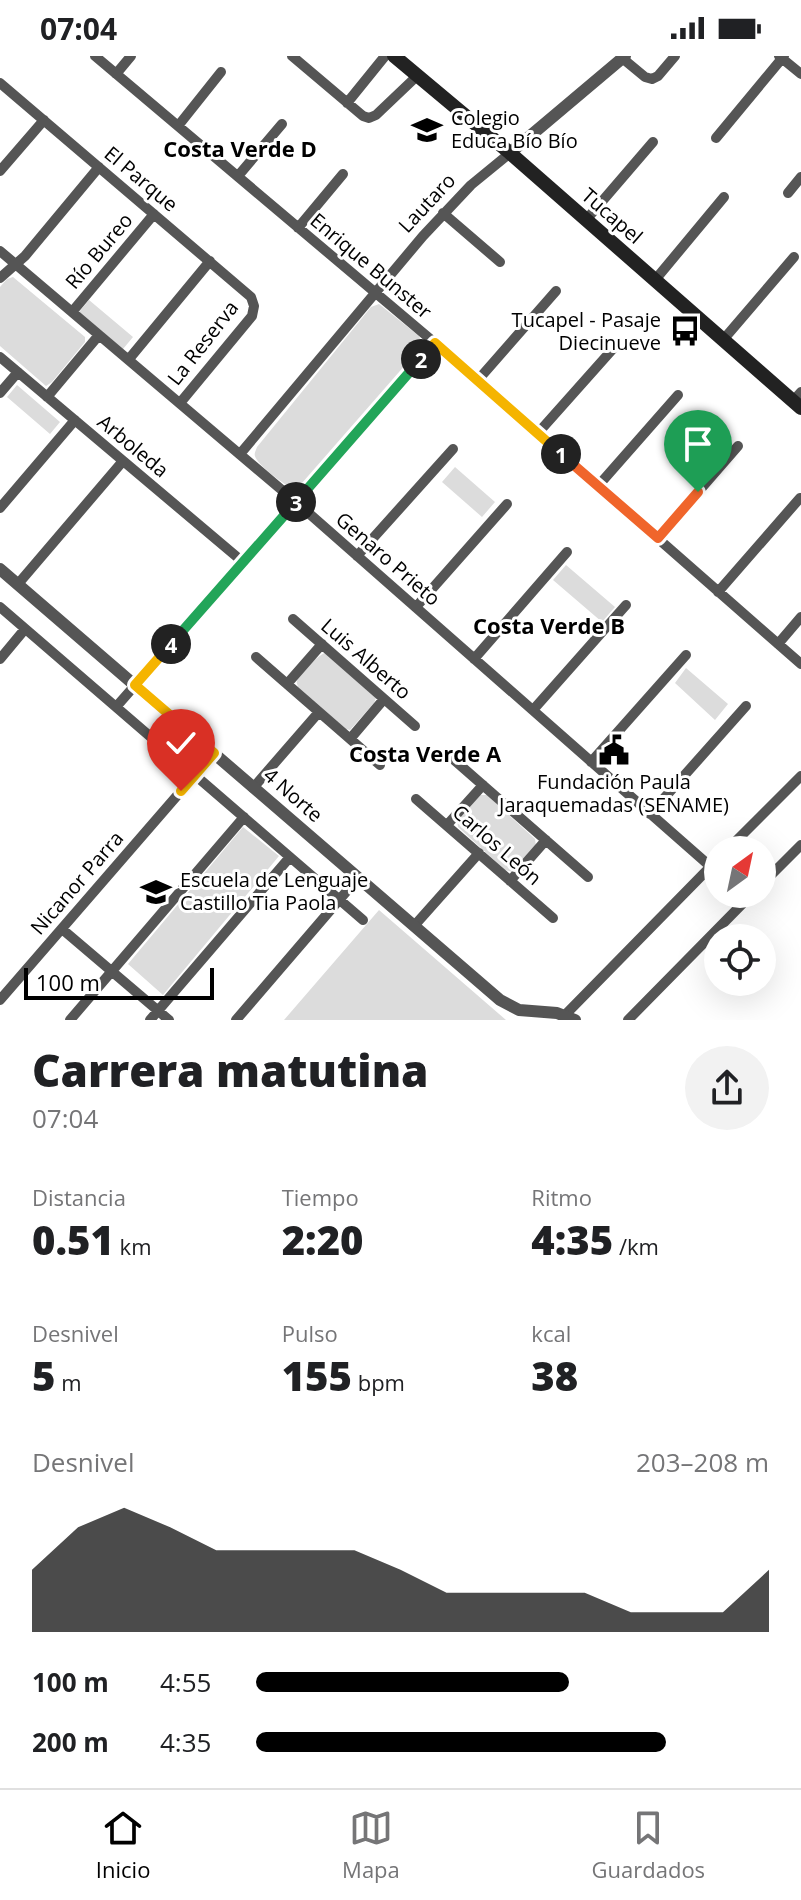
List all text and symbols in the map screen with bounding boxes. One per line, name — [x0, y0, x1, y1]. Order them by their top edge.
text: 07:04 — [40, 8, 117, 49]
place label: Colegio Educa Bío Bío — [451, 104, 578, 154]
school or university icon: Colegio Educa Bío Bío — [410, 113, 444, 147]
district label: Costa Verde D — [163, 133, 317, 163]
street label: El Parque — [99, 140, 184, 217]
street label: Lautaro — [392, 167, 461, 238]
street label: Tucapel — [576, 182, 649, 250]
street label: Río Bureo — [59, 207, 138, 294]
street label: Enrique Bunster — [305, 207, 438, 325]
street label: La Reserva — [161, 295, 244, 391]
place label: Tucapel - Pasaje Diecinueve — [512, 306, 661, 356]
bus stop icon: Tucapel - Pasaje Diecinueve — [668, 314, 702, 348]
pin: 2 — [401, 339, 441, 379]
text: 2 — [415, 344, 427, 374]
street label: Arboleda — [92, 408, 174, 483]
pin — [664, 410, 732, 492]
icon: arrive — [676, 422, 720, 466]
pin: 1 — [541, 434, 581, 474]
text: 1 — [555, 439, 567, 469]
pin: 3 — [276, 482, 316, 522]
text: 3 — [290, 487, 302, 517]
street label: Genaro Prieto — [330, 506, 446, 612]
district label: Costa Verde B — [473, 610, 625, 640]
street label: Luis Alberto — [316, 612, 417, 705]
pin: 4 — [151, 624, 191, 664]
text: 4 — [165, 629, 177, 659]
pin — [147, 709, 215, 791]
icon: check — [159, 721, 203, 765]
public building icon: Fundación Paula Jaraquemadas (SENAME) — [597, 733, 631, 767]
district label: Costa Verde A — [349, 738, 502, 768]
street label: 4 Norte — [258, 761, 329, 828]
place label: Fundación Paula Jaraquemadas (SENAME) — [497, 768, 729, 818]
street label: Carlos León — [447, 798, 548, 891]
street label: Nicanor Parra — [24, 825, 129, 940]
north arrow — [704, 836, 776, 908]
map controls — [704, 836, 776, 996]
place label: Escuela de Lenguaje Castillo Tia Paola — [180, 866, 368, 916]
school or university icon: Escuela de Lenguaje Castillo Tia Paola — [139, 875, 173, 909]
button: locate — [704, 924, 776, 996]
scale bar — [24, 964, 214, 1000]
text: 100 m — [36, 967, 100, 997]
text: Carrera matutina — [32, 1040, 429, 1100]
button: share — [685, 1046, 769, 1130]
text: 07:04 — [32, 1100, 98, 1136]
text: Distancia — [32, 1182, 126, 1212]
text: Tiempo — [282, 1182, 359, 1212]
text: Ritmo — [531, 1182, 592, 1212]
text: 0.51 — [32, 1212, 114, 1267]
text: 2:20 — [282, 1212, 364, 1267]
text: 4:35 — [531, 1212, 613, 1267]
text: km — [114, 1231, 152, 1261]
text: /km — [613, 1231, 659, 1261]
text: Desnivel — [32, 1318, 119, 1348]
text: Pulso — [282, 1318, 338, 1348]
text: kcal — [531, 1318, 571, 1348]
text: 5 — [32, 1348, 55, 1403]
text: 155 — [282, 1348, 352, 1403]
text: 38 — [531, 1348, 578, 1403]
text: m — [55, 1367, 82, 1397]
text: bpm — [352, 1367, 405, 1397]
text: Desnivel — [32, 1444, 135, 1480]
text: 203–208 m — [636, 1444, 769, 1480]
text: 100 m — [32, 1664, 109, 1700]
text: 4:55 — [160, 1664, 211, 1700]
text: 200 m — [32, 1724, 109, 1760]
text: 4:35 — [160, 1724, 211, 1760]
tab: Inicio — [96, 1806, 150, 1884]
tab: Mapa — [342, 1806, 400, 1884]
tab: Guardados — [592, 1806, 705, 1884]

